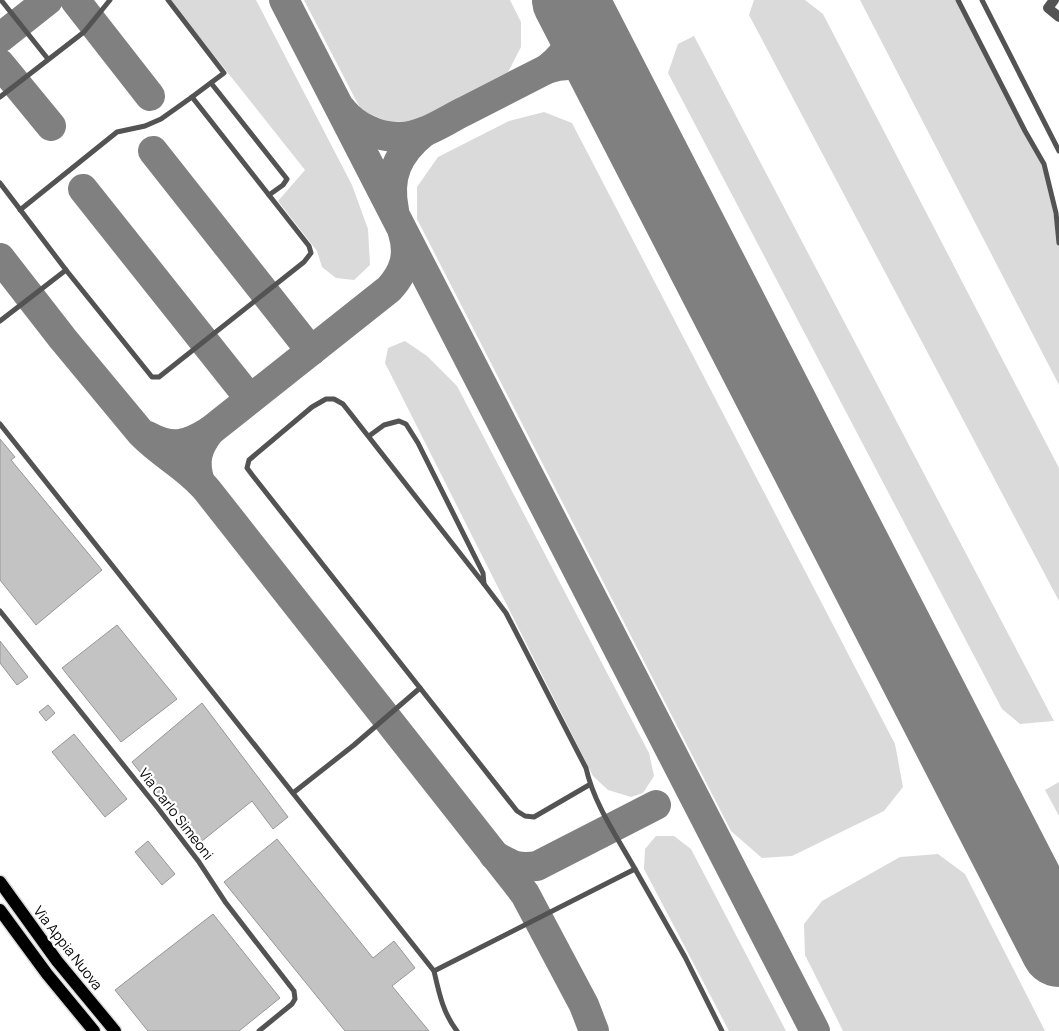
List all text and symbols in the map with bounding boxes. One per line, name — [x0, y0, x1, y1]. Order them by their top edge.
street label: Via Carlo Simeoni — [135, 764, 218, 863]
street label: Via Appia Nuova — [30, 902, 107, 994]

